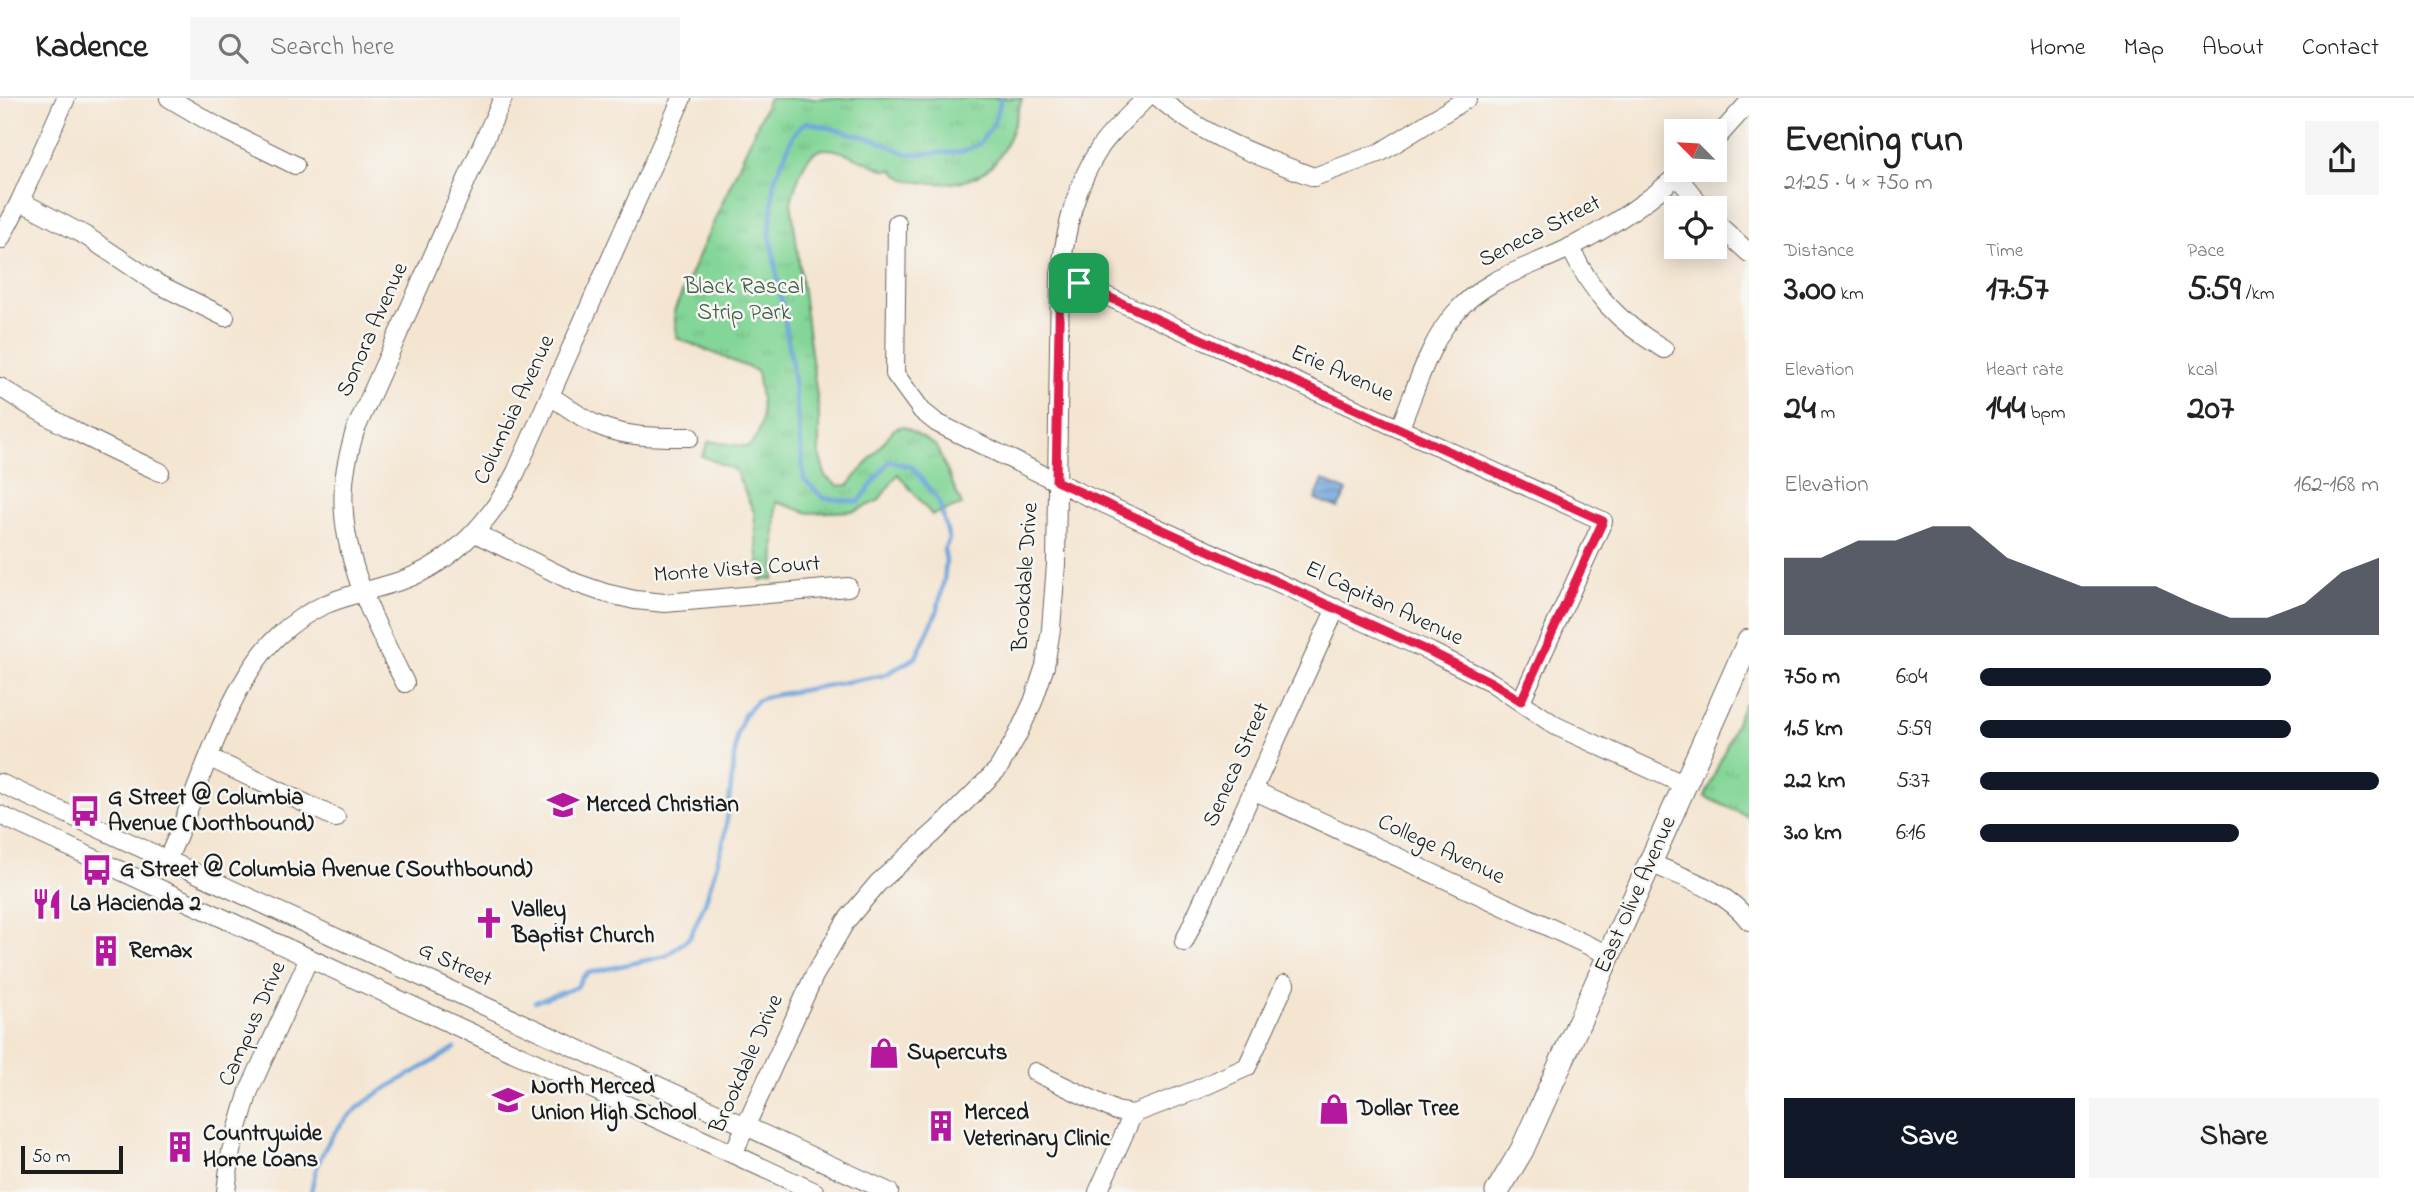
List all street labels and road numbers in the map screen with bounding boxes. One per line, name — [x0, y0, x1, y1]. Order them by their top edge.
street label: Seneca Street — [1473, 187, 1607, 277]
street label: Sonora Avenue — [329, 257, 418, 403]
street label: Columbia Avenue — [466, 329, 564, 490]
street label: Erie Avenue — [1285, 337, 1400, 412]
street label: Brookdale Drive — [1004, 501, 1048, 654]
street label: Monte Vista Court — [652, 548, 822, 592]
street label: El Capitan Avenue — [1299, 553, 1469, 655]
street label: Seneca Street — [1195, 697, 1279, 832]
street label: College Avenue — [1371, 806, 1511, 895]
street label: East Olive Avenue — [1587, 810, 1686, 979]
street label: G Street — [413, 934, 498, 997]
street label: Campus Drive — [211, 955, 296, 1092]
street label: Brookdale Drive — [701, 989, 793, 1140]

